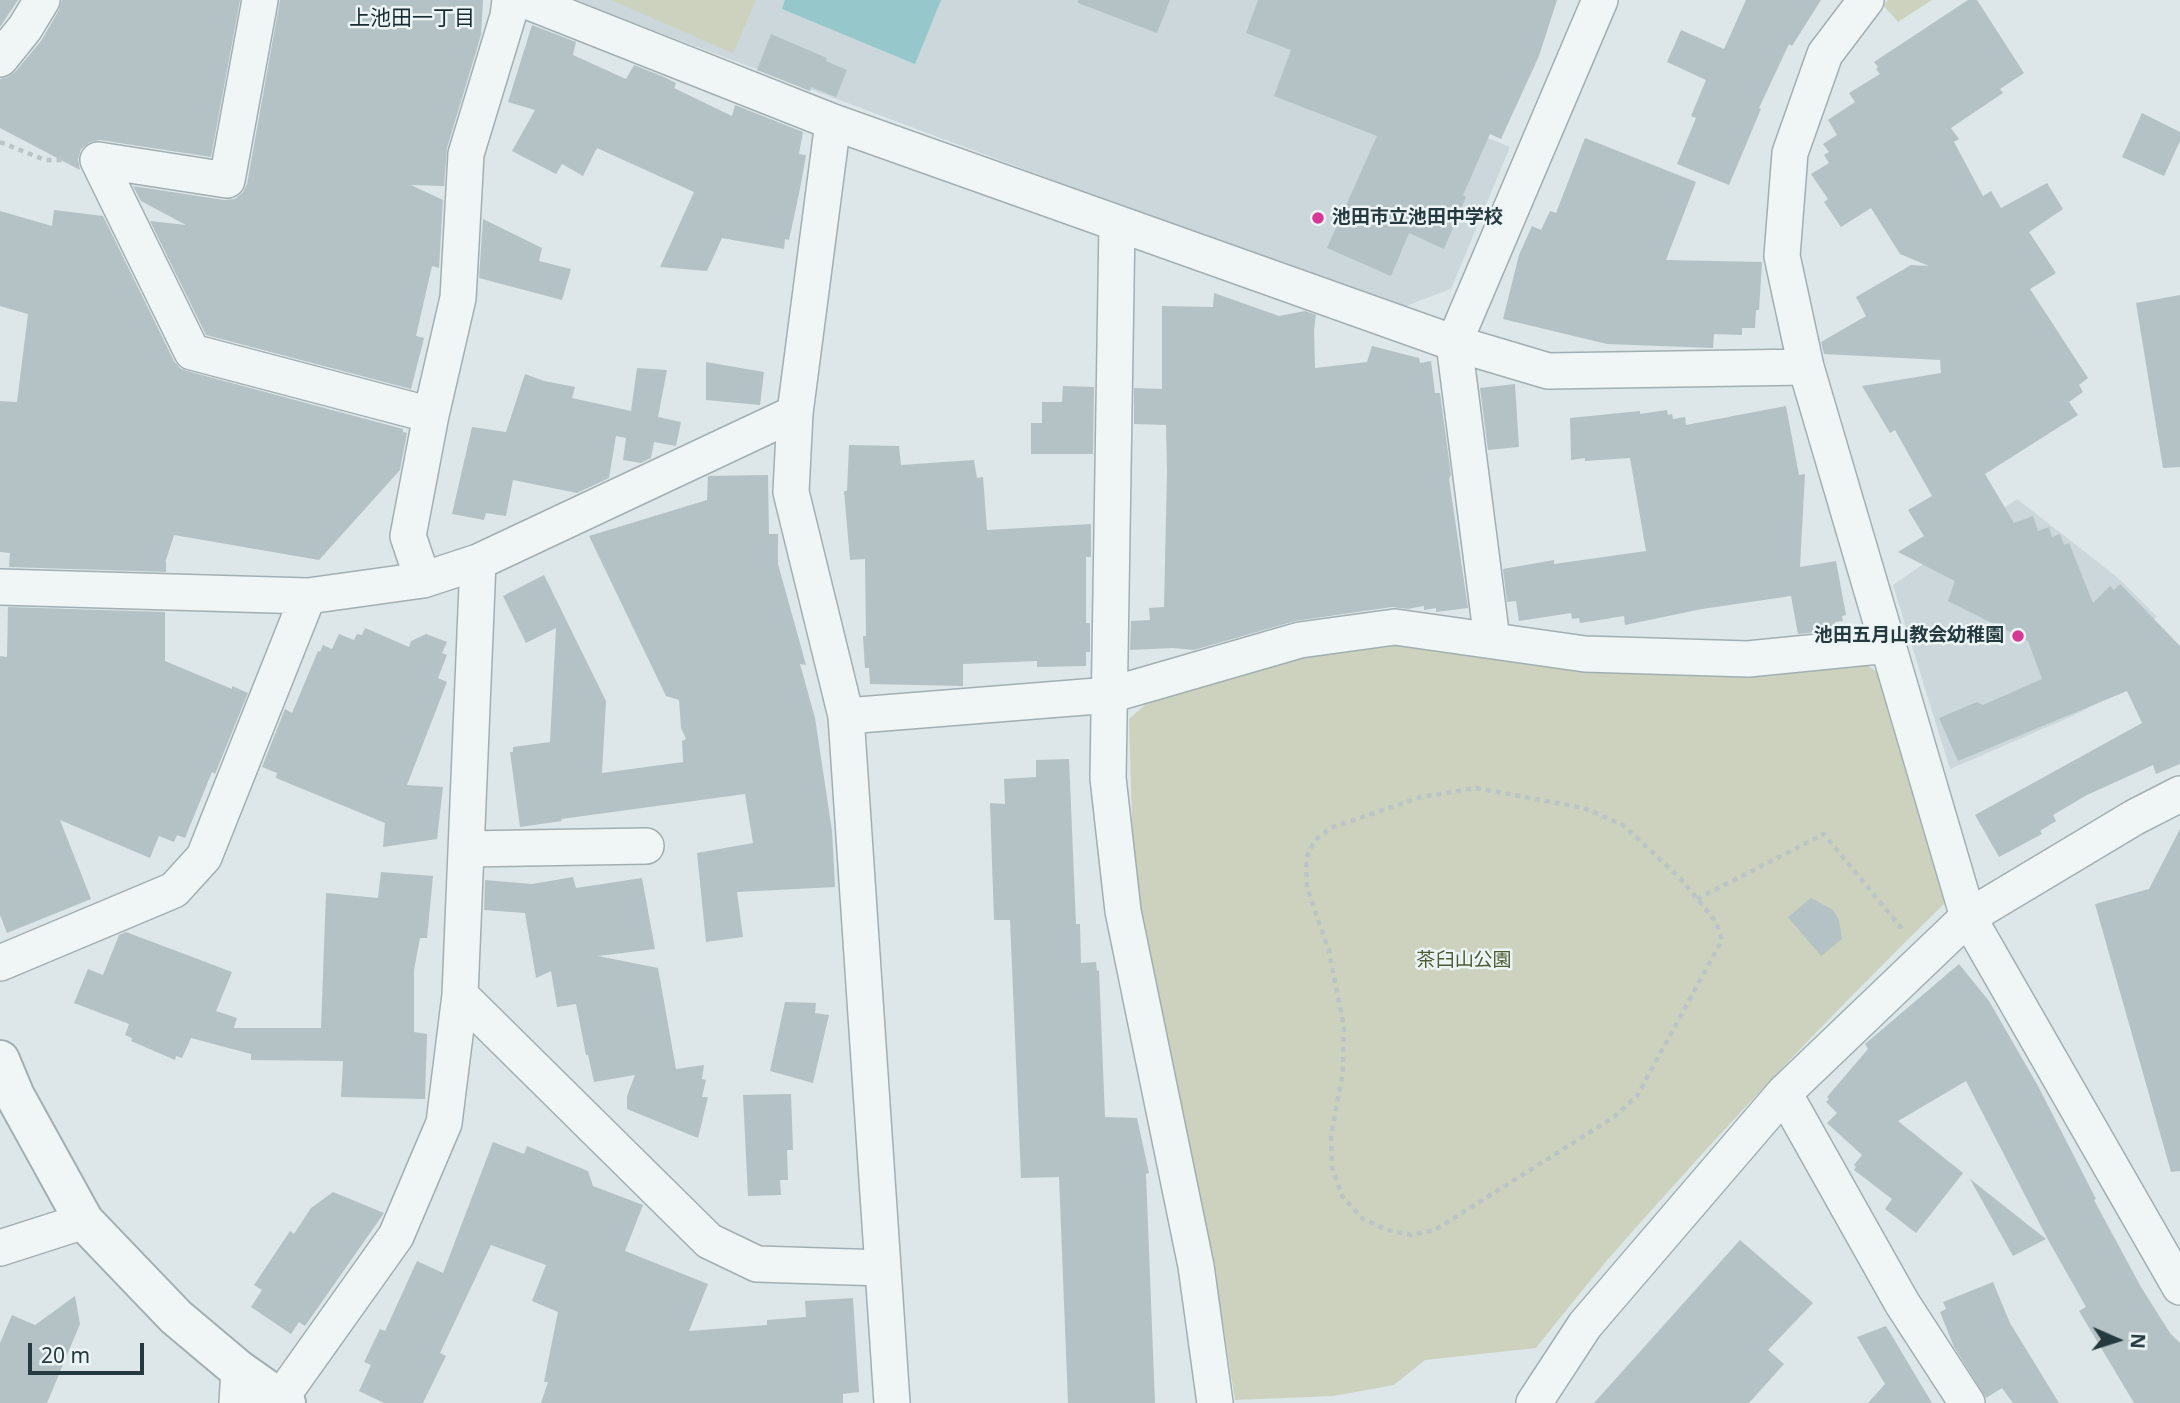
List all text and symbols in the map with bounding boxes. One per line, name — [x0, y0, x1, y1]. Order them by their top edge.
district label: 上池田一丁目 — [349, 6, 475, 32]
place label: 池田市立池田中学校 — [1332, 207, 1503, 229]
marker: 池田市立池田中学校 — [1310, 210, 1326, 226]
place label: 池田五月山教会幼稚園 — [1814, 625, 2004, 647]
marker: 池田五月山教会幼稚園 — [2010, 628, 2026, 644]
park label: 茶臼山公園 — [1417, 950, 1511, 972]
north arrow — [2082, 1305, 2152, 1375]
scale bar — [32, 1330, 147, 1374]
text: N — [2125, 1333, 2151, 1349]
text: 20 m — [41, 1341, 90, 1369]

